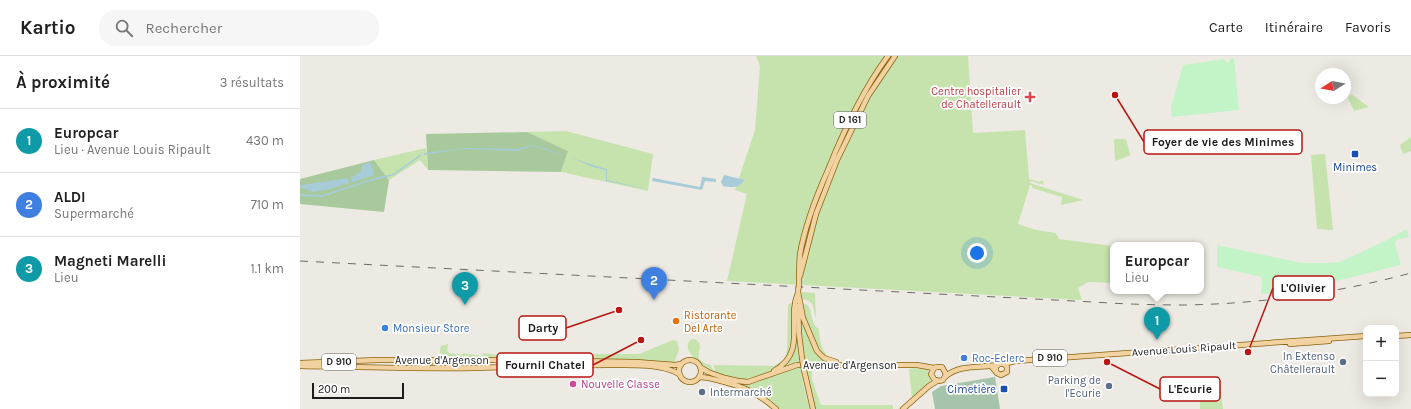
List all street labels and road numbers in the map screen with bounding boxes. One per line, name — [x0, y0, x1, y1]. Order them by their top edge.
road number: D 161 — [834, 112, 866, 128]
street label: Avenue Louis Ripault — [1131, 339, 1237, 359]
road number: D 910 — [1033, 350, 1067, 366]
road number: D 910 — [322, 354, 356, 370]
street label: Avenue d'Argenson — [395, 354, 489, 367]
street label: Avenue d'Argenson — [803, 359, 897, 372]

